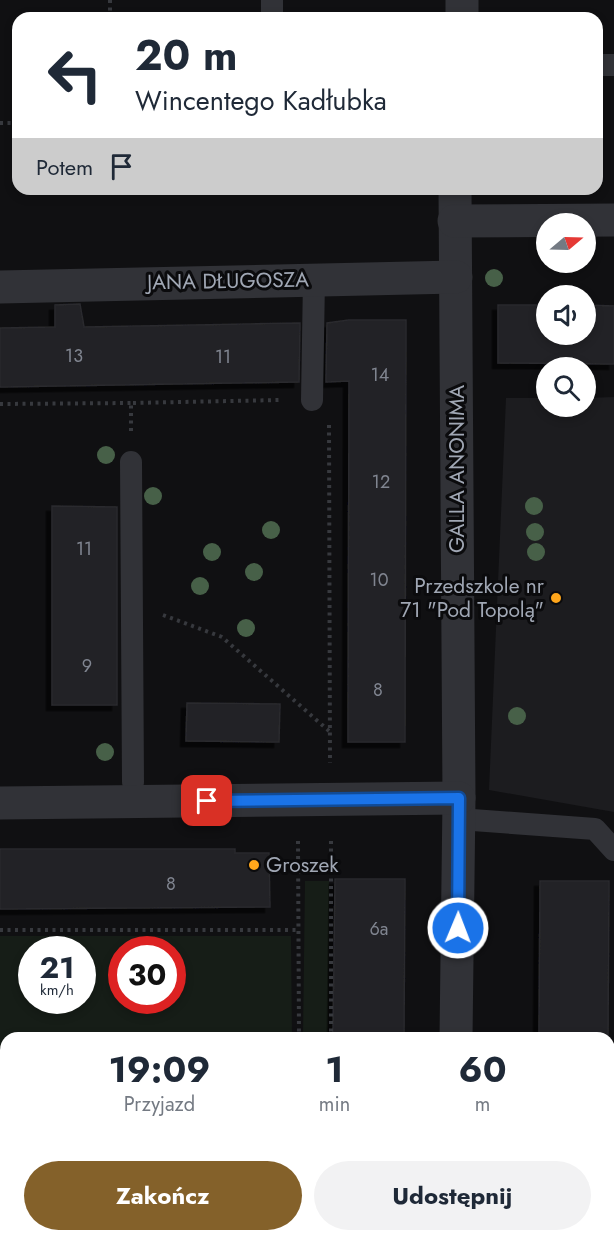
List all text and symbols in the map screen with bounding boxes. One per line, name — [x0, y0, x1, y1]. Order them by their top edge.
text: 20 m — [135, 25, 237, 86]
icon: left — [36, 36, 114, 114]
text: Wincentego Kadłubka — [135, 81, 387, 120]
icon: arrive — [105, 150, 138, 183]
text: Potem — [36, 151, 93, 183]
north arrow — [536, 213, 596, 273]
map controls — [536, 213, 596, 417]
street label: JANA DŁUGOSZA — [144, 265, 309, 297]
button: sound — [536, 285, 596, 345]
house number: 13 — [65, 343, 83, 369]
house number: 11 — [215, 344, 231, 370]
button: search — [536, 357, 596, 417]
house number: 14 — [371, 362, 389, 388]
street label: GALLA ANONIMA — [442, 385, 472, 553]
house number: 12 — [372, 469, 390, 495]
house number: 11 — [76, 536, 92, 562]
house number: 10 — [370, 567, 389, 593]
place label: Przedszkole nr 71 "Pod Topolą" — [400, 571, 545, 625]
marker: Przedszkole nr 71 "Pod Topolą" — [549, 591, 563, 605]
house number: 9 — [82, 653, 92, 679]
house number: 8 — [373, 677, 383, 703]
pin — [181, 775, 232, 826]
icon: arrive — [190, 784, 223, 817]
place label: Groszek — [266, 850, 339, 880]
marker: Groszek — [247, 858, 261, 872]
house number: 8 — [166, 871, 176, 897]
position arrow — [426, 896, 490, 960]
house number: 6a — [369, 916, 389, 942]
speed limit sign: 30 — [108, 936, 186, 1014]
text: 21 — [40, 946, 74, 989]
text: km/h — [40, 979, 74, 1001]
text: 19:09 — [108, 1043, 210, 1095]
text: 1 — [325, 1043, 344, 1095]
text: 60 — [459, 1043, 507, 1095]
text: Przyjazd — [124, 1090, 195, 1119]
text: min — [319, 1090, 350, 1119]
text: m — [475, 1090, 490, 1119]
button: Zakończ — [24, 1161, 302, 1230]
button: Udostępnij — [314, 1161, 591, 1230]

